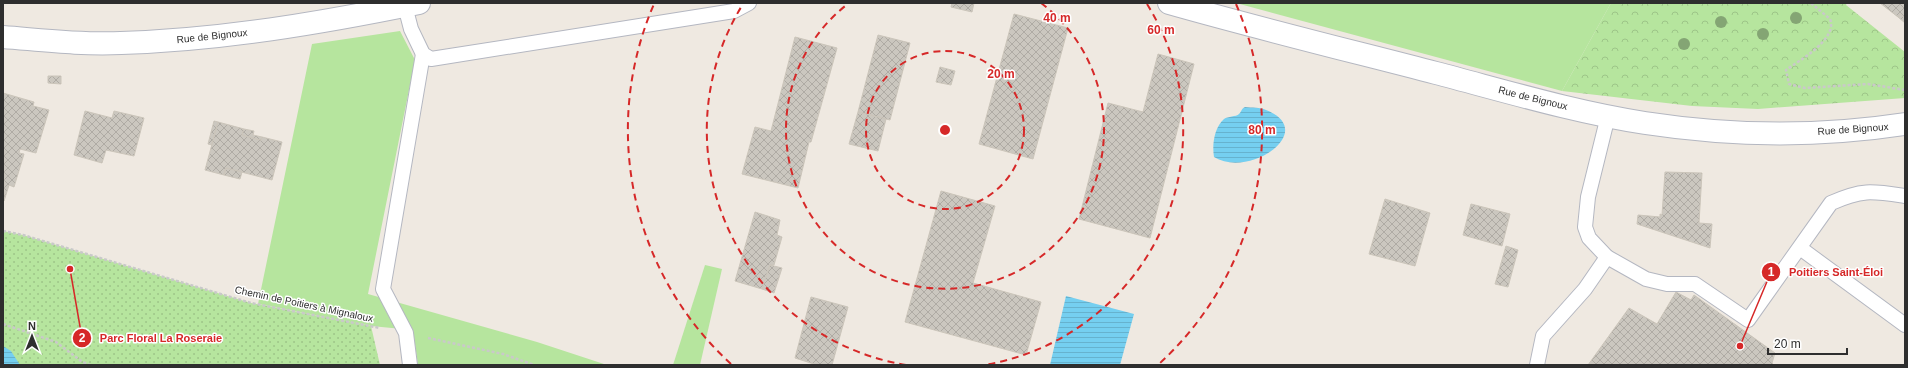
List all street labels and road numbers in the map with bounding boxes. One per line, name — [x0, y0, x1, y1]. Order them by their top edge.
street label: Rue de Bignoux — [176, 27, 248, 45]
street label: Rue de Bignoux — [1497, 84, 1569, 112]
street label: Rue de Bignoux — [1817, 121, 1889, 137]
street label: Chemin de Poitiers à Mignaloux — [234, 284, 374, 324]

